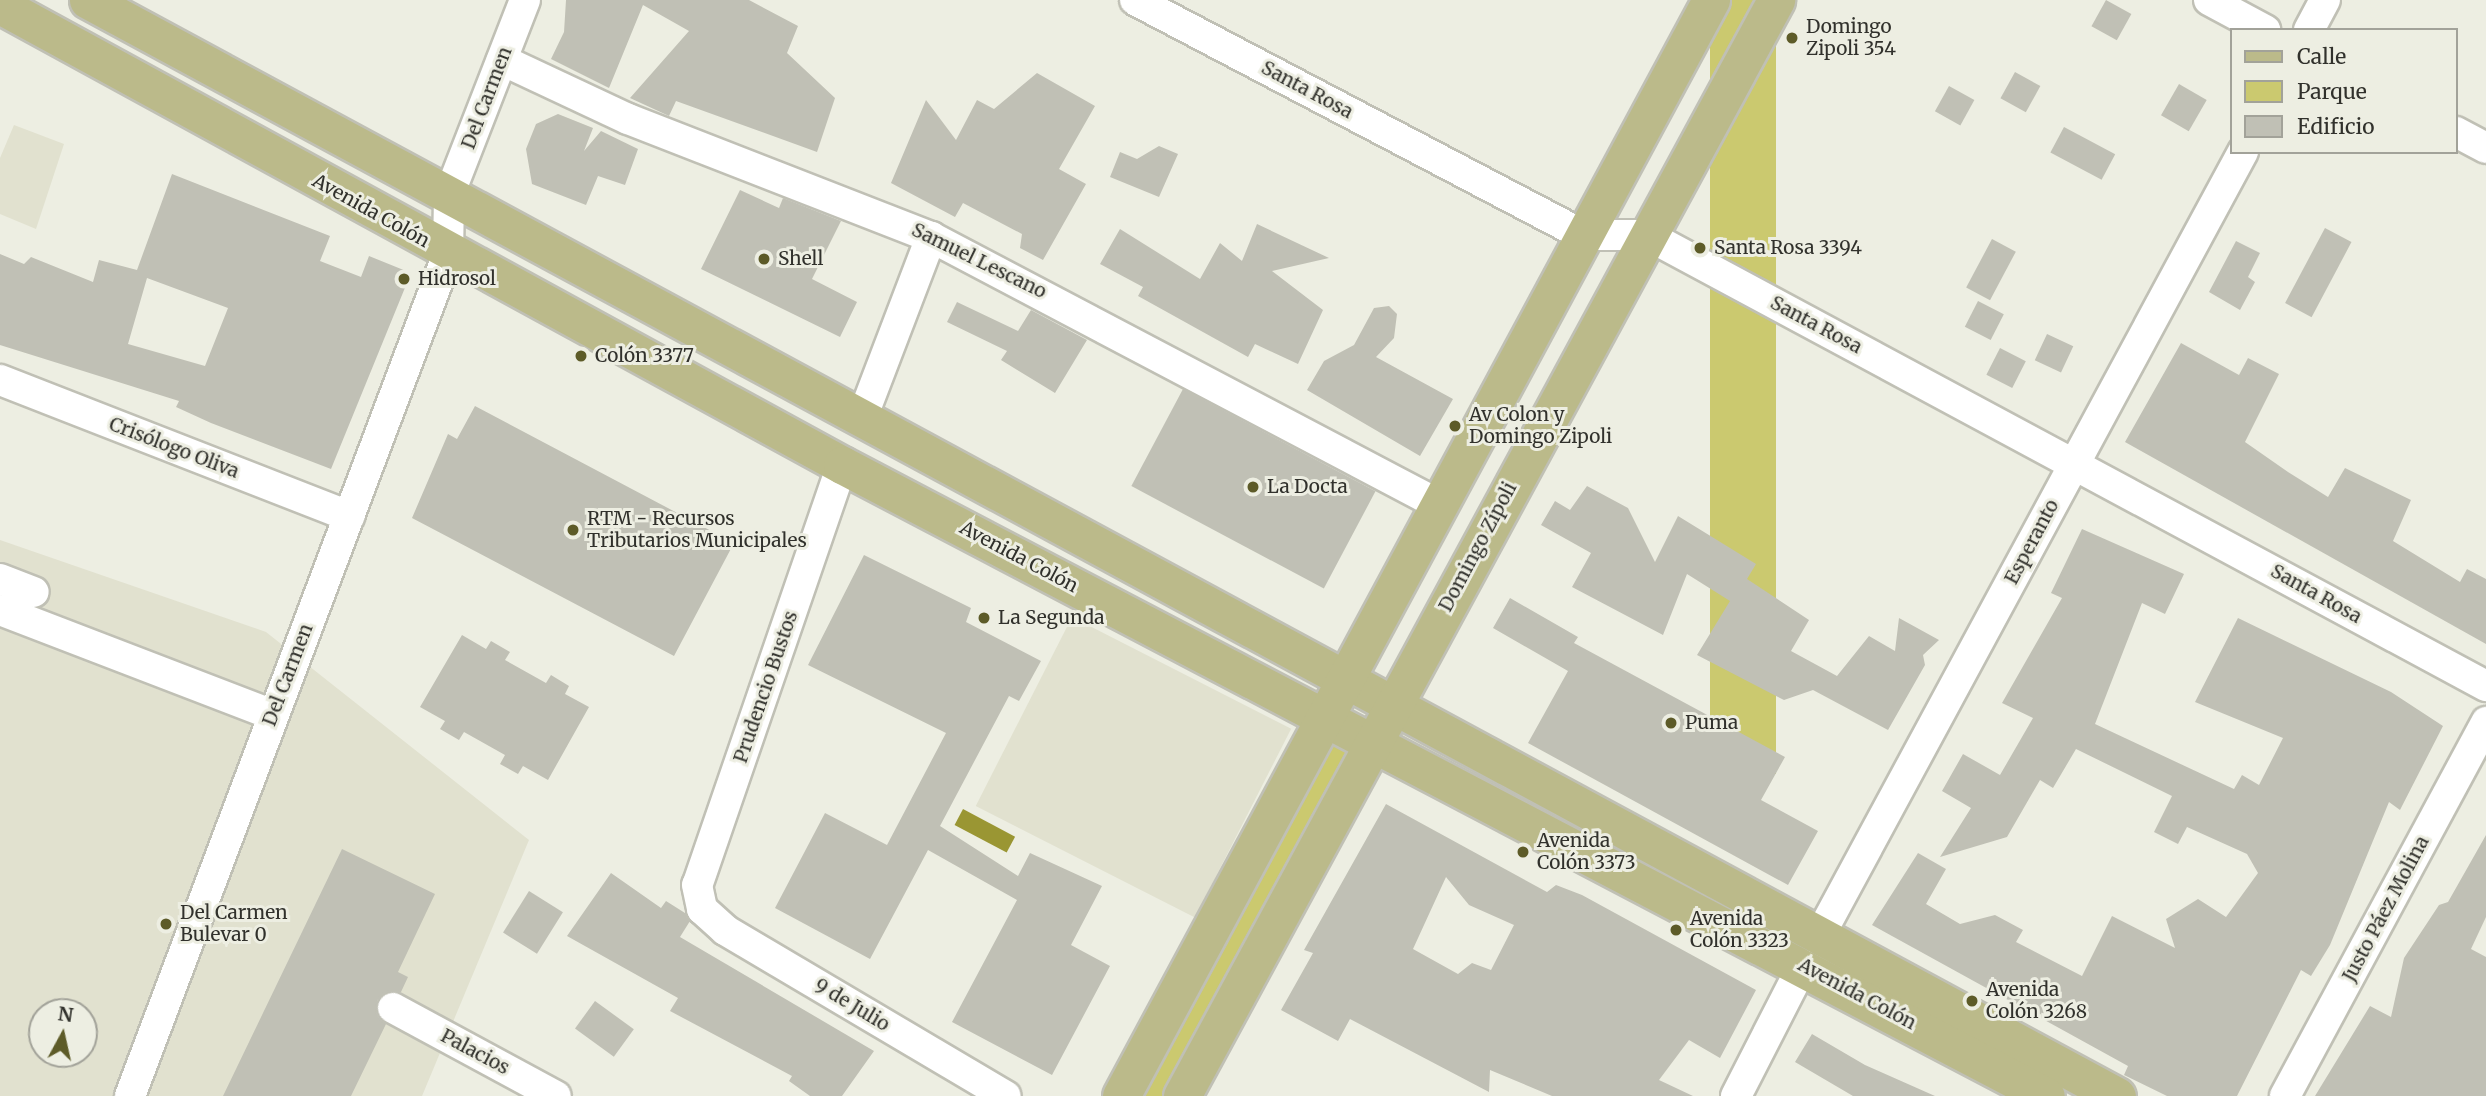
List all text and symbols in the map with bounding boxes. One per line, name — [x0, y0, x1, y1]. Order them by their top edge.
place label: Domingo Zipoli 354 — [1806, 16, 1896, 60]
legend — [2230, 28, 2458, 154]
marker: Domingo Zipoli 354 — [1784, 30, 1800, 46]
text: Calle — [2297, 43, 2346, 70]
street label: Del Carmen — [457, 44, 517, 152]
street label: Santa Rosa — [1257, 56, 1357, 124]
text: Parque — [2297, 78, 2367, 105]
text: Edificio — [2297, 113, 2374, 140]
street label: Avenida Colón — [308, 169, 434, 253]
street label: Samuel Lescano — [908, 219, 1050, 303]
place label: Santa Rosa 3394 — [1714, 237, 1862, 259]
marker: Santa Rosa 3394 — [1692, 240, 1708, 256]
place label: Shell — [778, 248, 823, 270]
marker: Shell — [756, 251, 772, 267]
place label: Hidrosol — [418, 268, 496, 290]
marker: Hidrosol — [396, 271, 412, 287]
street label: Santa Rosa — [1766, 291, 1866, 359]
place label: Colón 3377 — [595, 345, 694, 367]
marker: Colón 3377 — [573, 348, 589, 364]
place label: Av Colon y Domingo Zipoli — [1469, 404, 1612, 448]
street label: Crisólogo Oliva — [106, 413, 242, 483]
marker: Av Colon y Domingo Zipoli — [1447, 418, 1463, 434]
place label: La Docta — [1267, 476, 1348, 498]
street label: Domingo Zípoli — [1434, 478, 1522, 616]
marker: La Docta — [1245, 479, 1261, 495]
street label: Esperanto — [2000, 496, 2064, 588]
place label: RTM - Recursos Tributarios Municipales — [587, 508, 807, 552]
street label: Avenida Colón — [956, 516, 1082, 598]
marker: RTM - Recursos Tributarios Municipales — [565, 522, 581, 538]
street label: Santa Rosa — [2267, 560, 2365, 628]
place label: La Segunda — [998, 607, 1104, 629]
street label: Prudencio Bustos — [729, 608, 803, 766]
marker: La Segunda — [976, 610, 992, 626]
street label: Del Carmen — [258, 621, 318, 729]
place label: Puma — [1685, 712, 1738, 734]
marker: Puma — [1663, 715, 1679, 731]
place label: Avenida Colón 3373 — [1537, 830, 1636, 874]
street label: Justo Páez Molina — [2338, 832, 2434, 986]
marker: Avenida Colón 3373 — [1515, 844, 1531, 860]
place label: Del Carmen Bulevar 0 — [180, 902, 288, 946]
place label: Avenida Colón 3323 — [1690, 908, 1789, 952]
marker: Del Carmen Bulevar 0 — [158, 916, 174, 932]
marker: Avenida Colón 3323 — [1668, 922, 1684, 938]
street label: Avenida Colón — [1794, 953, 1920, 1035]
street label: 9 de Julio — [810, 974, 894, 1036]
place label: Avenida Colón 3268 — [1986, 979, 2087, 1023]
marker: Avenida Colón 3268 — [1964, 993, 1980, 1009]
north arrow — [28, 998, 98, 1068]
text: N — [57, 1001, 75, 1027]
street label: Palacios — [437, 1024, 513, 1080]

